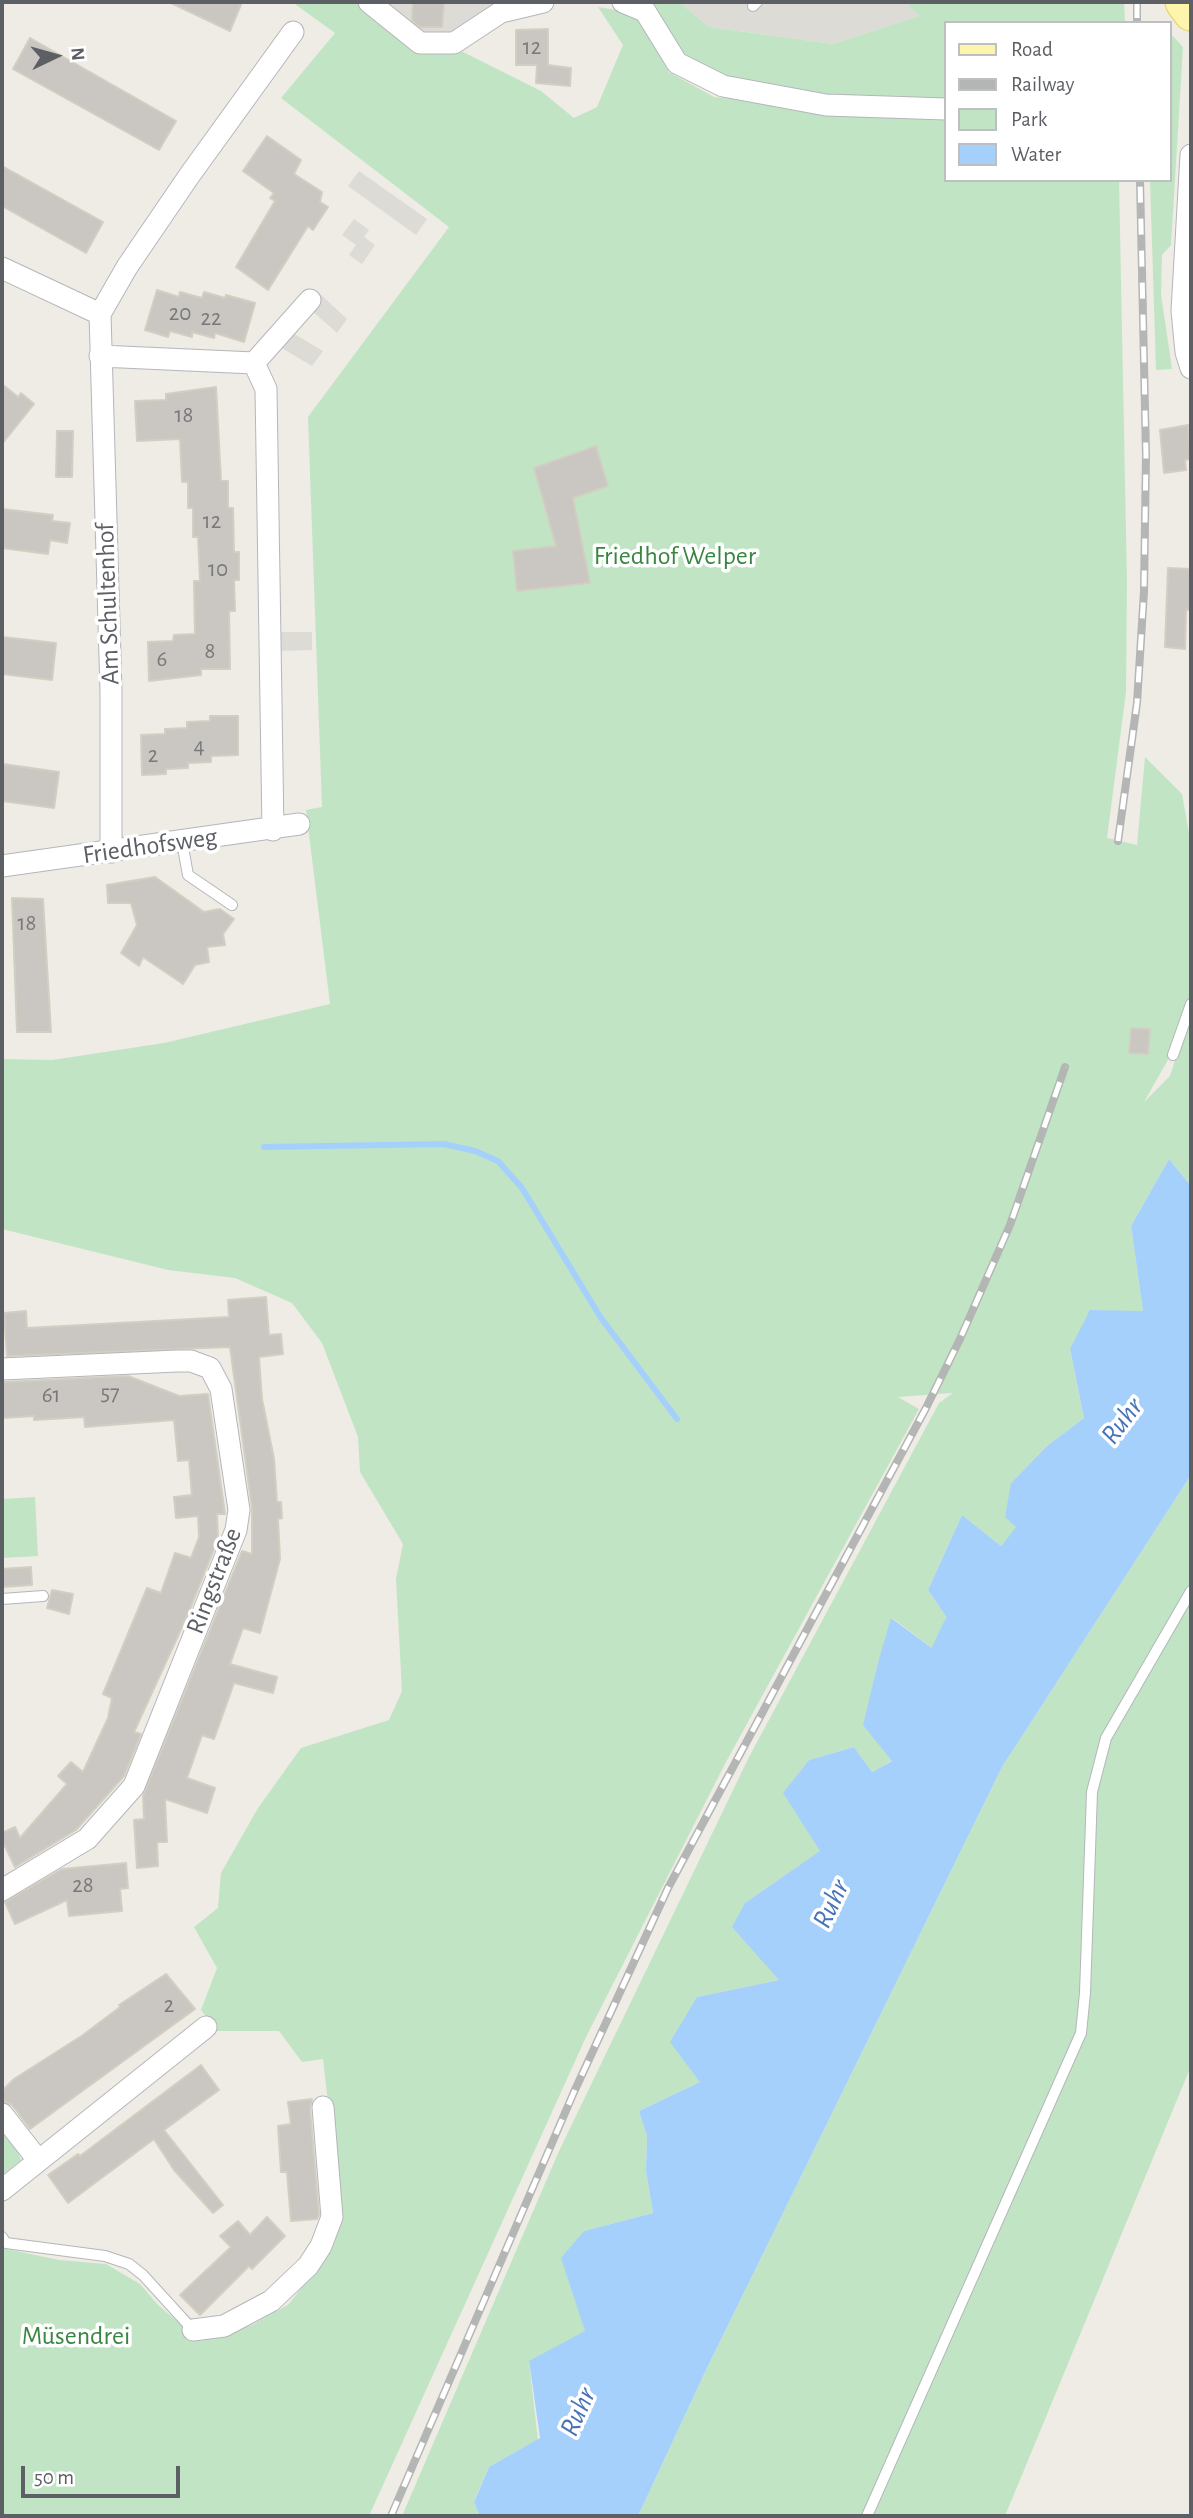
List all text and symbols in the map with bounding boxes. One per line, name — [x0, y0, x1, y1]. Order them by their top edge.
north arrow — [21, 21, 91, 91]
legend — [944, 21, 1172, 182]
house number: 12 — [523, 33, 541, 61]
text: Road — [1011, 39, 1053, 60]
text: N — [67, 47, 87, 62]
text: Railway — [1011, 74, 1074, 95]
text: Park — [1011, 109, 1047, 130]
text: Water — [1011, 144, 1061, 165]
house number: 20 — [169, 299, 191, 327]
house number: 22 — [201, 304, 221, 332]
house number: 18 — [175, 401, 193, 429]
house number: 12 — [203, 507, 221, 535]
street label: Am Schultenhof — [90, 523, 126, 685]
park label: Friedhof Welper — [594, 540, 756, 572]
house number: 10 — [208, 555, 228, 583]
house number: 8 — [205, 637, 215, 665]
house number: 6 — [157, 645, 167, 673]
house number: 4 — [193, 732, 205, 760]
house number: 2 — [148, 741, 158, 769]
street label: Friedhofsweg — [81, 821, 219, 871]
house number: 18 — [18, 909, 36, 937]
house number: 57 — [100, 1379, 120, 1407]
house number: 61 — [42, 1381, 60, 1409]
water label: Ruhr — [1094, 1391, 1150, 1451]
street label: Ringstraße — [180, 1523, 248, 1639]
house number: 28 — [72, 1871, 94, 1899]
water label: Ruhr — [805, 1874, 857, 1934]
house number: 2 — [164, 1991, 174, 2019]
park label: Müsendrei — [22, 2320, 130, 2352]
water label: Ruhr — [553, 2382, 603, 2442]
scale bar — [24, 2452, 184, 2496]
text: 50 m — [34, 2467, 74, 2488]

